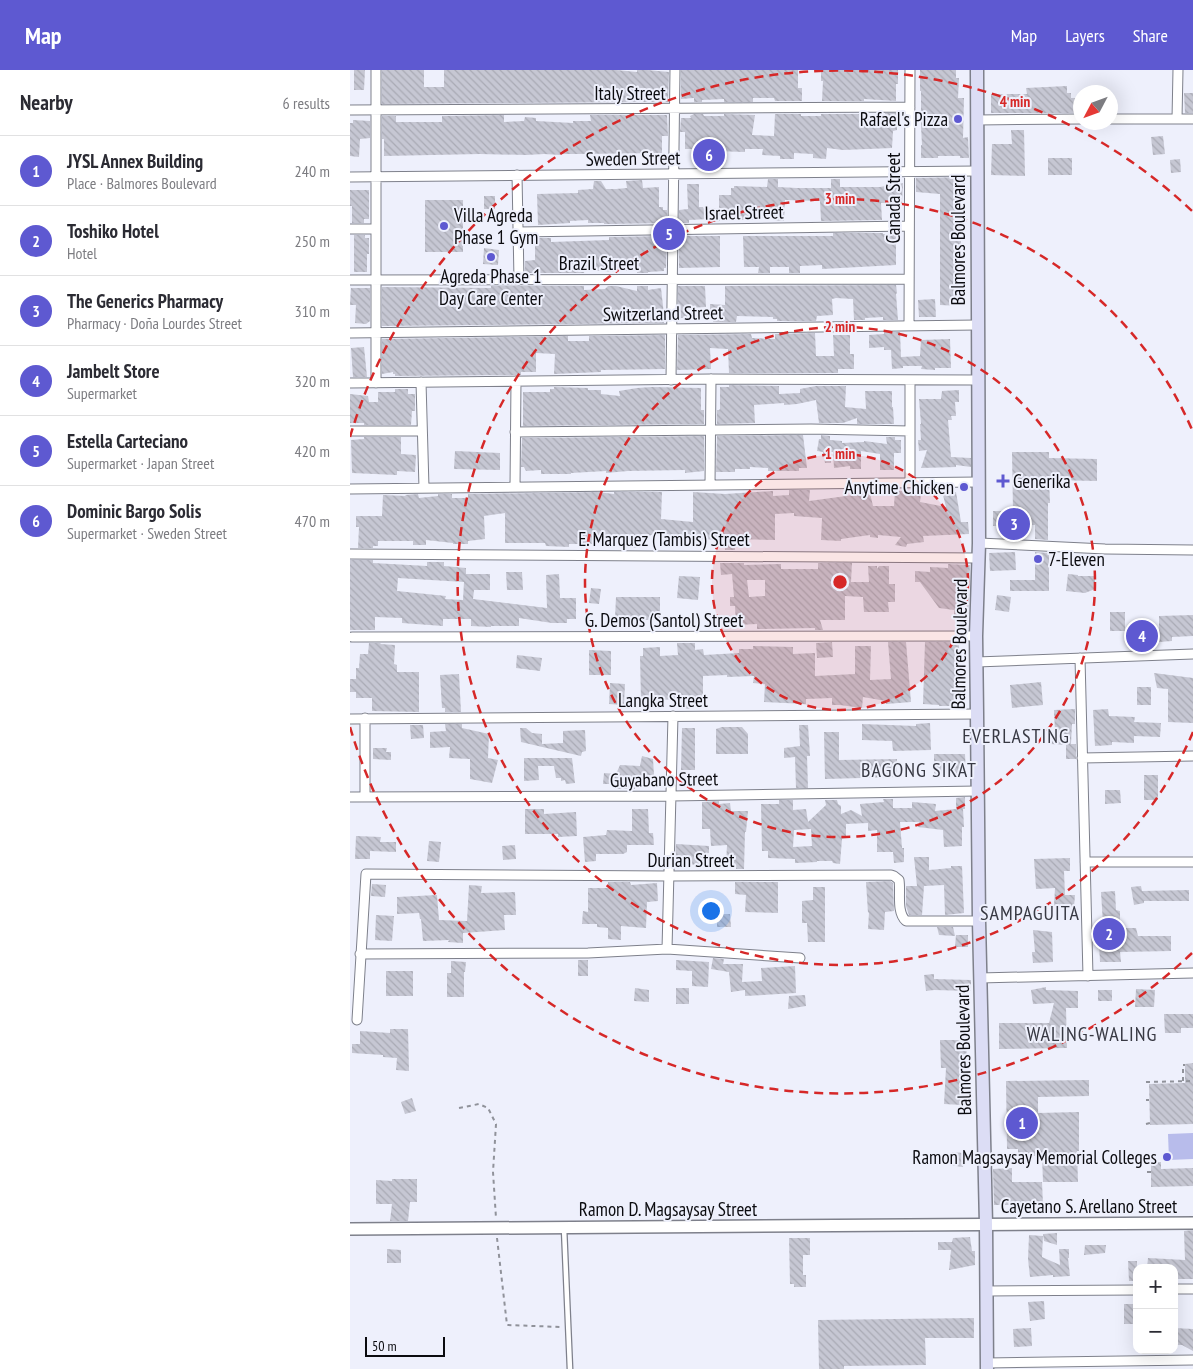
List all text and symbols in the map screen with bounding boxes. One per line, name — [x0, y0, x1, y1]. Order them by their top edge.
text: Map — [25, 20, 62, 51]
text: Map — [1011, 24, 1037, 47]
text: Layers — [1065, 24, 1105, 47]
text: Share — [1133, 24, 1168, 47]
street label: Italy Street — [594, 81, 667, 105]
north arrow — [1073, 85, 1118, 130]
text: Nearby — [20, 89, 73, 116]
text: 4 min — [1000, 92, 1030, 111]
text: 6 results — [283, 93, 330, 113]
place label: Rafael's Pizza — [860, 107, 948, 131]
marker: Rafael's Pizza — [952, 113, 964, 125]
pin: 6 — [693, 136, 725, 174]
street label: Sweden Street — [585, 145, 681, 171]
text: JYSL Annex Building — [67, 149, 203, 173]
street label: Canada Street — [881, 152, 905, 244]
text: 1 — [32, 161, 40, 181]
text: 240 m — [295, 161, 330, 181]
text: Place · Balmores Boulevard — [67, 173, 217, 193]
street label: Balmores Boulevard — [946, 175, 970, 305]
text: 3 min — [825, 189, 855, 208]
street label: Israel Street — [704, 199, 785, 225]
place label: Villa Agreda Phase 1 Gym — [453, 203, 538, 249]
pin: 5 — [653, 215, 685, 253]
text: Toshiko Hotel — [67, 219, 159, 243]
marker: Villa Agreda Phase 1 Gym — [438, 220, 450, 232]
text: 2 — [32, 231, 40, 251]
text: 250 m — [295, 231, 330, 251]
text: Hotel — [67, 243, 97, 263]
marker: Agreda Phase 1 Day Care Center — [485, 251, 497, 263]
street label: Brazil Street — [559, 251, 640, 275]
place label: Agreda Phase 1 Day Care Center — [439, 264, 544, 310]
text: The Generics Pharmacy — [67, 289, 223, 313]
street label: Switzerland Street — [603, 300, 724, 326]
text: 3 — [32, 301, 40, 321]
text: 310 m — [295, 301, 330, 321]
text: Pharmacy · Doña Lourdes Street — [67, 313, 242, 333]
text: 2 min — [825, 317, 855, 336]
text: Jambelt Store — [67, 359, 160, 383]
text: 4 — [32, 371, 40, 391]
text: 320 m — [295, 371, 330, 391]
text: Supermarket — [67, 383, 137, 403]
text: Estella Carteciano — [67, 429, 188, 453]
text: 5 — [32, 441, 40, 461]
text: 420 m — [295, 441, 330, 461]
text: 1 min — [825, 444, 855, 463]
text: Supermarket · Japan Street — [67, 453, 214, 473]
place label: Generika — [1013, 469, 1071, 493]
place label: Anytime Chicken — [845, 475, 954, 499]
marker: Generika — [997, 475, 1009, 487]
marker: Anytime Chicken — [958, 481, 970, 493]
text: Dominic Bargo Solis — [67, 499, 201, 523]
pin: 3 — [998, 505, 1030, 543]
text: 6 — [32, 511, 40, 531]
text: 470 m — [295, 511, 330, 531]
text: Supermarket · Sweden Street — [67, 523, 227, 543]
street label: E. Marquez (Tambis) Street — [578, 527, 751, 551]
place label: 7-Eleven — [1048, 547, 1105, 571]
marker: 7-Eleven — [1032, 553, 1044, 565]
centre of rings — [831, 573, 849, 591]
street label: Balmores Boulevard — [946, 578, 972, 710]
street label: G. Demos (Santol) Street — [585, 608, 744, 632]
pin: 4 — [1126, 617, 1158, 655]
street label: Langka Street — [618, 688, 709, 712]
district label: EVERLASTING — [962, 723, 1070, 749]
district label: BAGONG SIKAT — [861, 757, 977, 783]
street label: Guyabano Street — [610, 766, 719, 792]
street label: Durian Street — [648, 848, 735, 872]
your location — [698, 898, 724, 924]
district label: SAMPAGUITA — [980, 900, 1080, 926]
pin: 2 — [1093, 915, 1125, 953]
street label: Balmores Boulevard — [950, 984, 976, 1116]
district label: WALING-WALING — [1027, 1021, 1157, 1047]
pin: 1 — [1006, 1104, 1038, 1142]
place label: Ramon Magsaysay Memorial Colleges — [912, 1145, 1157, 1169]
marker: Ramon Magsaysay Memorial Colleges — [1161, 1151, 1173, 1163]
street label: Cayetano S. Arellano Street — [1001, 1194, 1178, 1218]
street label: Ramon D. Magsaysay Street — [579, 1197, 758, 1221]
map controls — [1133, 1264, 1178, 1354]
button: + — [1133, 1264, 1178, 1309]
button: − — [1133, 1309, 1178, 1354]
scale bar — [365, 1334, 445, 1357]
text: 50 m — [372, 1337, 397, 1355]

